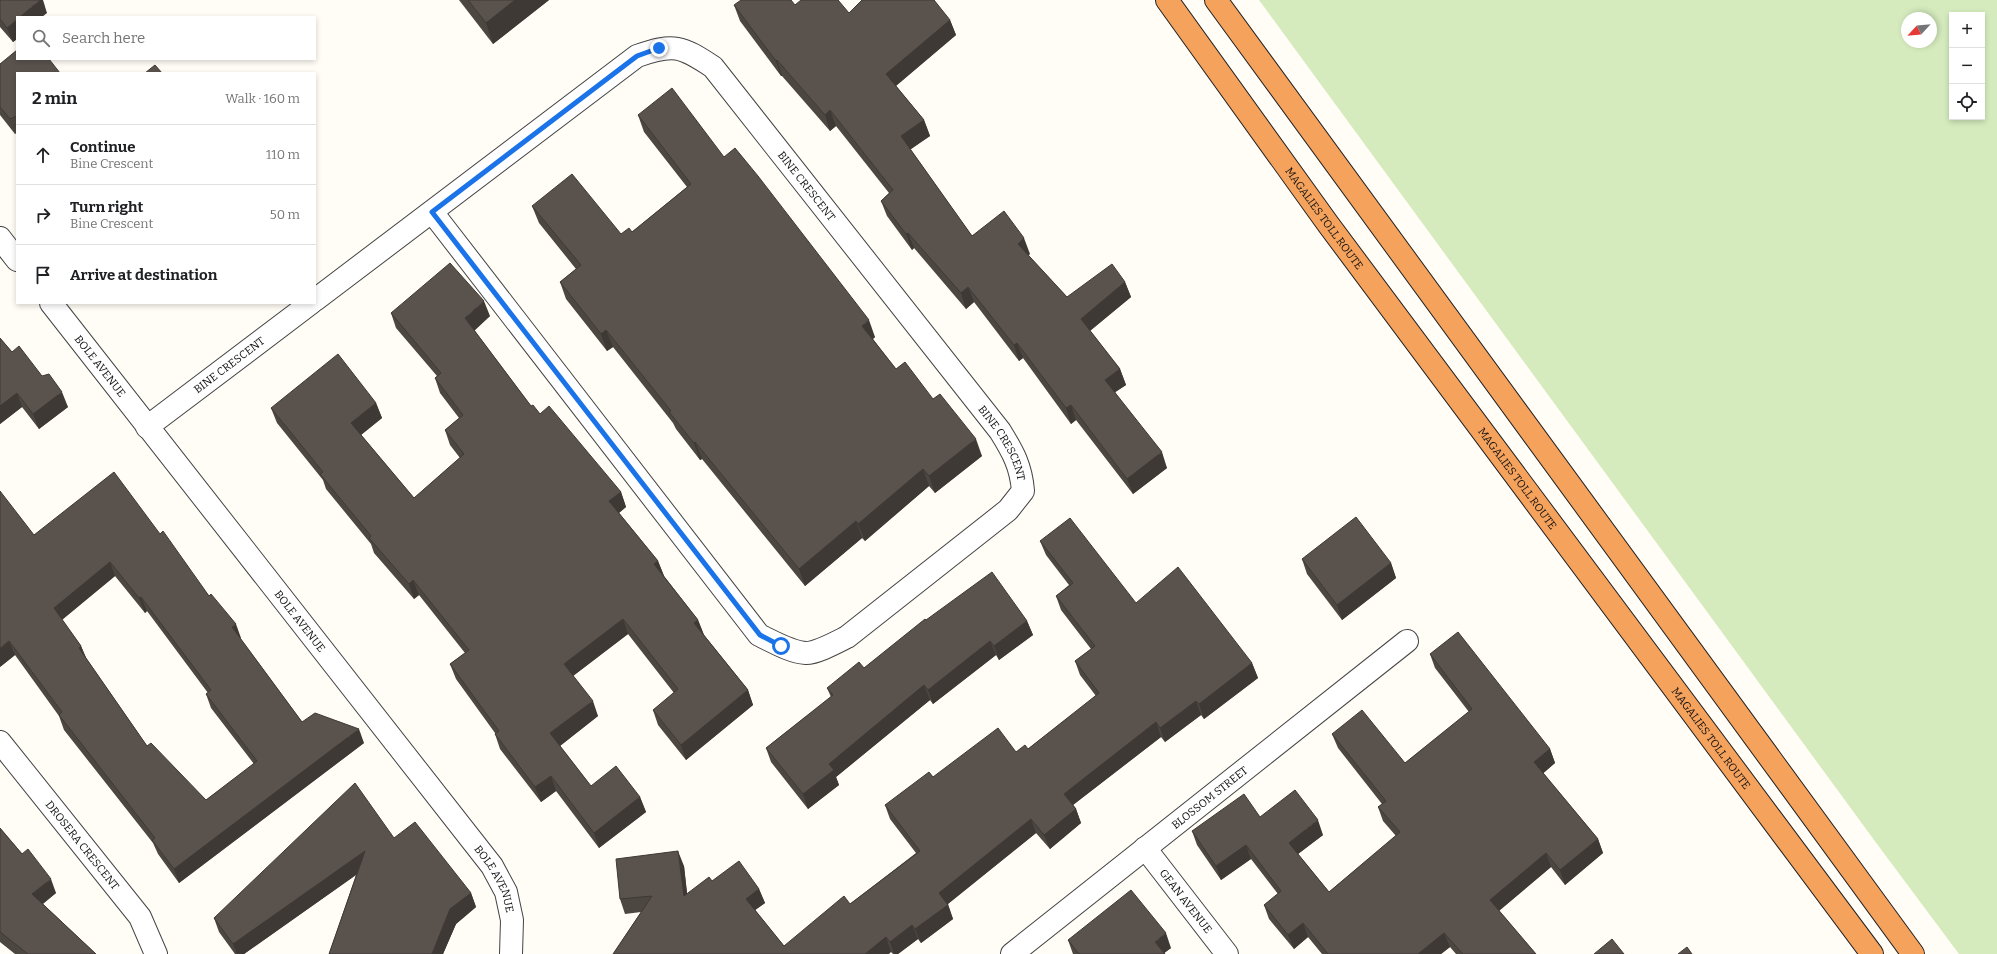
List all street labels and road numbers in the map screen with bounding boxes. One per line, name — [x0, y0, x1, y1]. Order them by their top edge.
street label: BINE CRESCENT — [775, 148, 839, 224]
street label: MAGALIES TOLL ROUTE — [1283, 165, 1366, 272]
street label: BOLE AVENUE — [72, 333, 129, 400]
street label: BINE CRESCENT — [191, 334, 267, 396]
street label: BINE CRESCENT — [976, 403, 1028, 482]
street label: MAGALIES TOLL ROUTE — [1475, 425, 1560, 532]
street label: BOLE AVENUE — [272, 588, 328, 655]
street label: MAGALIES TOLL ROUTE — [1669, 685, 1753, 792]
street label: BLOSSOM STREET — [1169, 763, 1251, 832]
street label: DROSERA CRESCENT — [43, 798, 122, 893]
street label: BOLE AVENUE — [472, 843, 517, 914]
street label: GEAN AVENUE — [1157, 866, 1215, 936]

